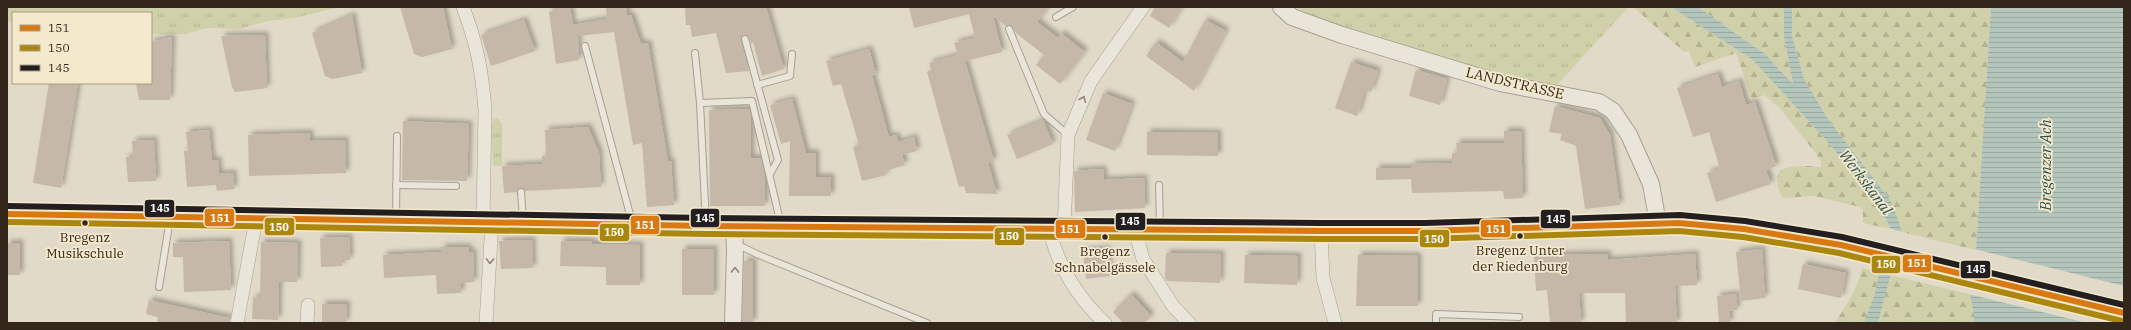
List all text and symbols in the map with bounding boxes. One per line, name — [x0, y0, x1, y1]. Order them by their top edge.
legend — [12, 12, 152, 84]
text: 151 — [48, 20, 70, 35]
text: 150 — [48, 40, 70, 55]
text: 145 — [48, 60, 70, 75]
street label: LANDSTRASSE — [1464, 63, 1566, 103]
one-way arrow — [1078, 96, 1086, 104]
water label: Bregenzer Ach — [2036, 118, 2055, 212]
water label: Werkskanal — [1835, 146, 1897, 219]
line badge: 145 — [144, 199, 175, 218]
text: 145 — [150, 201, 170, 215]
line badge: 151 — [204, 208, 235, 227]
line badge: 145 — [690, 208, 720, 228]
line badge: 145 — [1540, 209, 1571, 229]
text: 151 — [210, 211, 230, 225]
text: 145 — [695, 211, 715, 225]
line badge: 145 — [1115, 212, 1146, 231]
text: 145 — [1546, 212, 1566, 226]
text: 145 — [1120, 214, 1140, 228]
line badge: 151 — [630, 215, 660, 235]
line badge: 150 — [264, 217, 295, 236]
marker: Bregenz Musikschule — [80, 218, 90, 228]
text: 151 — [635, 218, 655, 232]
line badge: 151 — [1055, 219, 1086, 239]
line badge: 151 — [1480, 219, 1511, 238]
text: 150 — [269, 220, 289, 234]
text: 151 — [1060, 222, 1080, 236]
text: 151 — [1486, 222, 1506, 236]
line badge: 150 — [599, 223, 630, 242]
text: 150 — [604, 225, 624, 239]
line badge: 150 — [994, 227, 1025, 246]
place label: Bregenz Musikschule — [46, 229, 124, 262]
text: 150 — [999, 229, 1019, 243]
line badge: 150 — [1419, 229, 1450, 248]
marker: Bregenz Unter der Riedenburg — [1515, 231, 1525, 241]
marker: Bregenz Schnabelgässele — [1100, 232, 1110, 242]
text: 150 — [1424, 232, 1444, 246]
place label: Bregenz Unter der Riedenburg — [1472, 242, 1568, 275]
place label: Bregenz Schnabelgässele — [1054, 243, 1156, 276]
line badge: 151 — [1902, 254, 1932, 273]
line badge: 150 — [1871, 255, 1901, 274]
text: 151 — [1907, 256, 1927, 270]
text: 150 — [1876, 257, 1896, 271]
one-way arrow — [486, 258, 494, 264]
line badge: 145 — [1960, 260, 1991, 279]
text: 145 — [1966, 262, 1986, 276]
one-way arrow — [731, 267, 739, 273]

